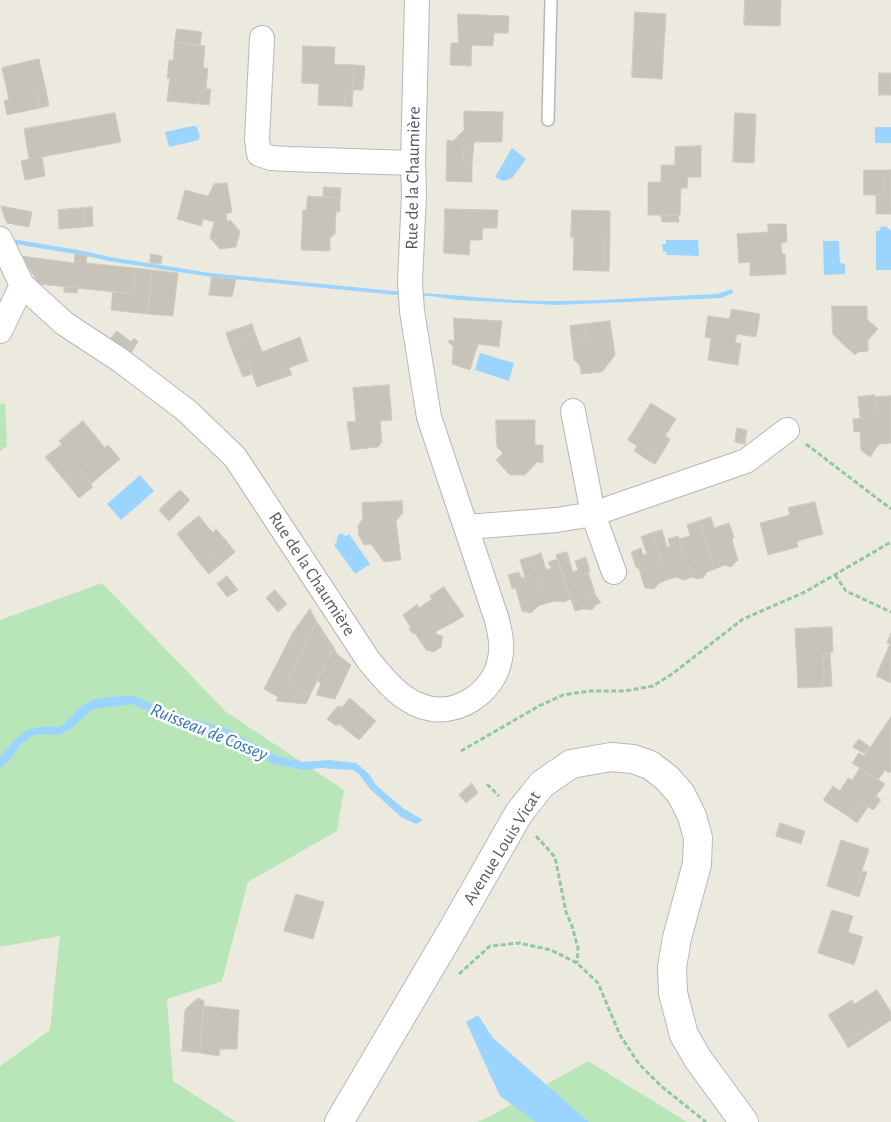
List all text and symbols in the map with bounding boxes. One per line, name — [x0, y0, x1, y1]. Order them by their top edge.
street label: Rue de la Chaumière — [401, 106, 425, 250]
street label: Rue de la Chaumière — [264, 508, 360, 640]
water label: Ruisseau de Cossey — [147, 698, 271, 766]
street label: Avenue Louis Vicat — [458, 787, 546, 909]

